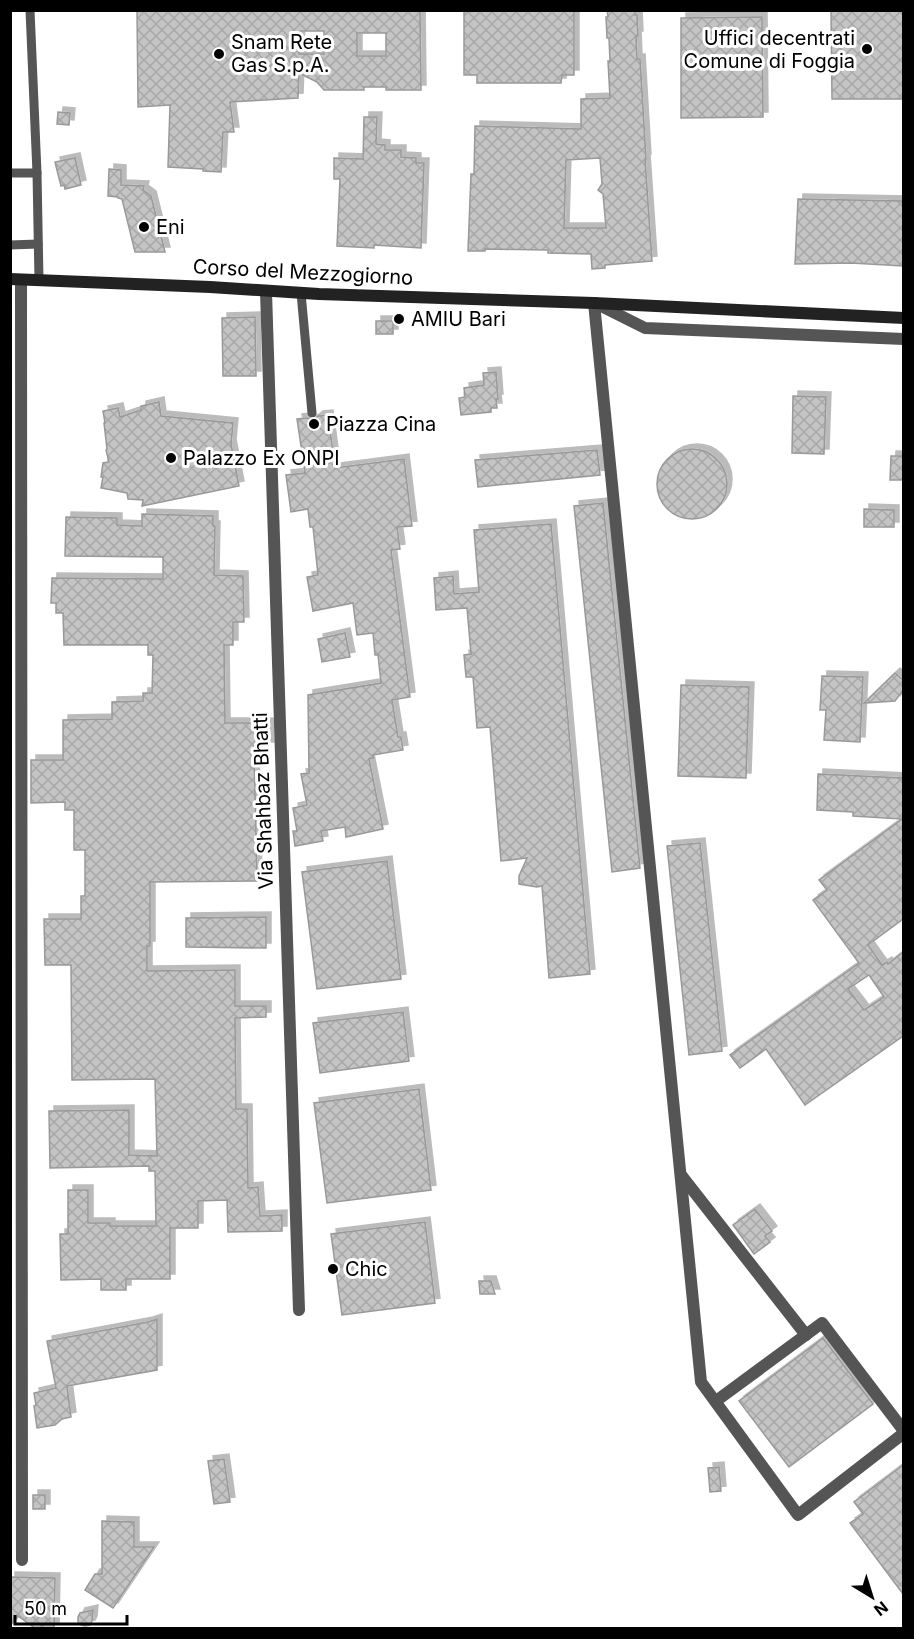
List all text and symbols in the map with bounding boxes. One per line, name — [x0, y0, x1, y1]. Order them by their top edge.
place label: Uffici decentrati Comune di Foggia — [684, 26, 855, 73]
place label: Snam Rete Gas S.p.A. — [231, 30, 332, 77]
marker: Uffici decentrati Comune di Foggia — [860, 42, 874, 56]
marker: Snam Rete Gas S.p.A. — [212, 47, 226, 61]
place label: Eni — [156, 215, 185, 239]
marker: Eni — [137, 220, 151, 234]
street label: Corso del Mezzogiorno — [192, 254, 414, 290]
place label: AMIU Bari — [411, 307, 506, 331]
marker: AMIU Bari — [392, 312, 406, 326]
place label: Piazza Cina — [326, 412, 436, 436]
marker: Piazza Cina — [307, 417, 321, 431]
place label: Palazzo Ex ONPI — [183, 446, 340, 470]
marker: Palazzo Ex ONPI — [164, 451, 178, 465]
street label: Via Shahbaz Bhatti — [248, 712, 278, 890]
place label: Chic — [345, 1257, 388, 1281]
marker: Chic — [326, 1262, 340, 1276]
north arrow — [842, 1567, 902, 1627]
scale bar — [15, 1588, 128, 1626]
text: N — [870, 1597, 892, 1620]
text: 50 m — [24, 1598, 67, 1619]

